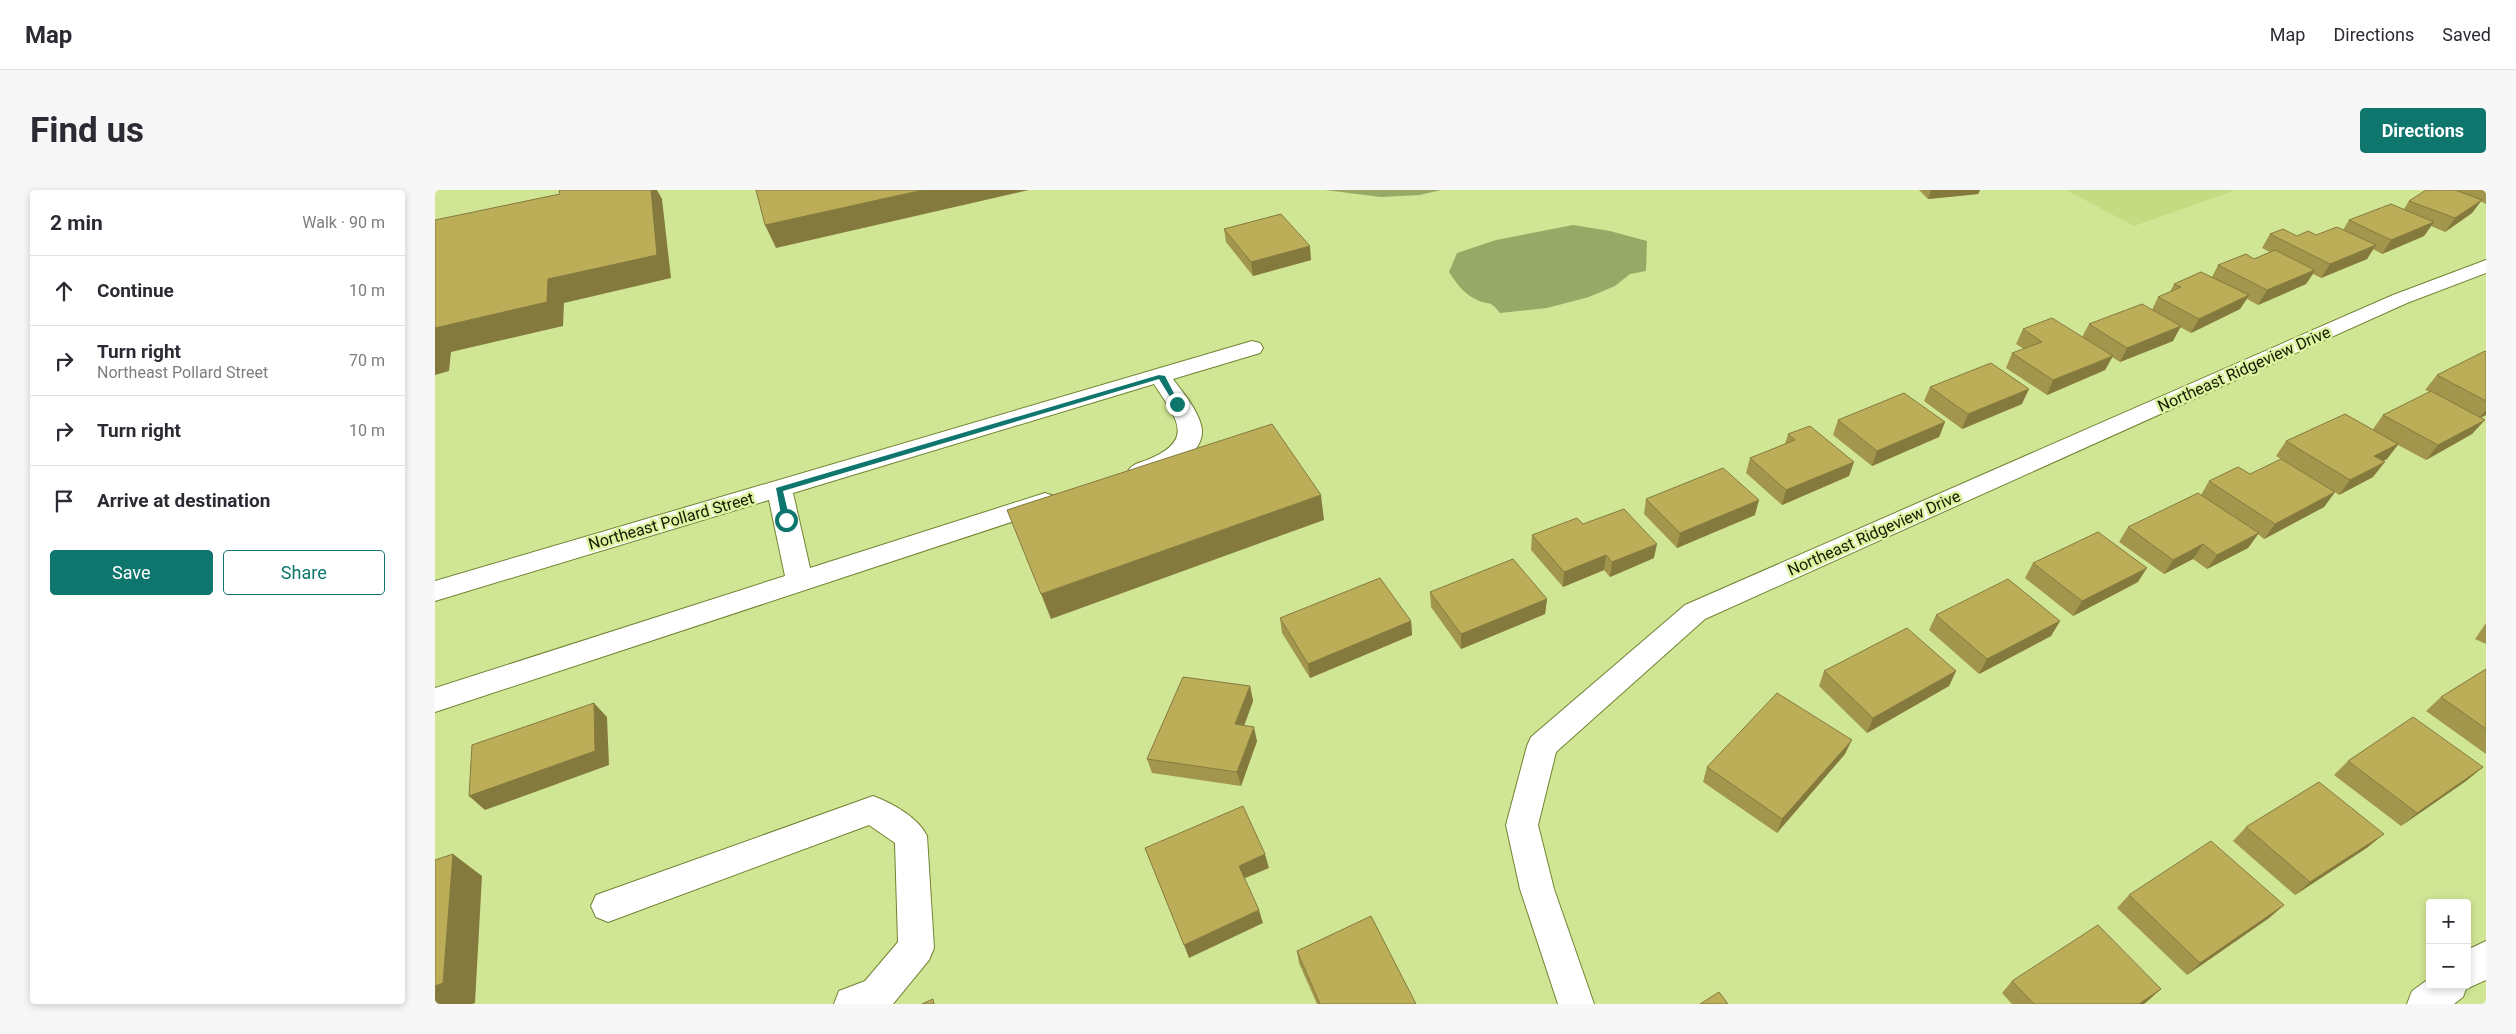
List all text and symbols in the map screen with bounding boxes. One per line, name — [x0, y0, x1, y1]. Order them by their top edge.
text: Map — [25, 21, 72, 49]
text: Map — [2270, 24, 2305, 45]
text: Directions — [2333, 24, 2414, 45]
text: Saved — [2442, 24, 2491, 45]
button: Directions — [2360, 108, 2486, 153]
text: Find us — [30, 110, 144, 151]
text: 2 min — [50, 211, 103, 235]
text: Walk · 90 m — [302, 213, 385, 232]
icon: ahead — [50, 277, 78, 305]
text: Continue — [97, 279, 174, 302]
text: 10 m — [349, 281, 385, 300]
street label: Northeast Ridgeview Drive — [2155, 322, 2333, 416]
text: Turn right — [97, 340, 181, 363]
icon: right — [50, 347, 78, 375]
text: 70 m — [349, 351, 385, 370]
text: Northeast Pollard Street — [97, 363, 268, 382]
route end — [1166, 393, 1189, 416]
icon: right — [50, 417, 78, 445]
text: Turn right — [97, 419, 181, 442]
text: 10 m — [349, 421, 385, 440]
street label: Northeast Ridgeview Drive — [1785, 486, 1963, 580]
icon: arrive — [50, 487, 78, 515]
street label: Northeast Pollard Street — [586, 488, 756, 554]
text: Arrive at destination — [97, 489, 270, 512]
route start — [775, 509, 798, 532]
button: Save — [50, 550, 213, 595]
button: Share — [223, 550, 385, 595]
map controls — [2426, 899, 2471, 989]
button: + — [2426, 899, 2471, 944]
button: − — [2426, 944, 2471, 989]

